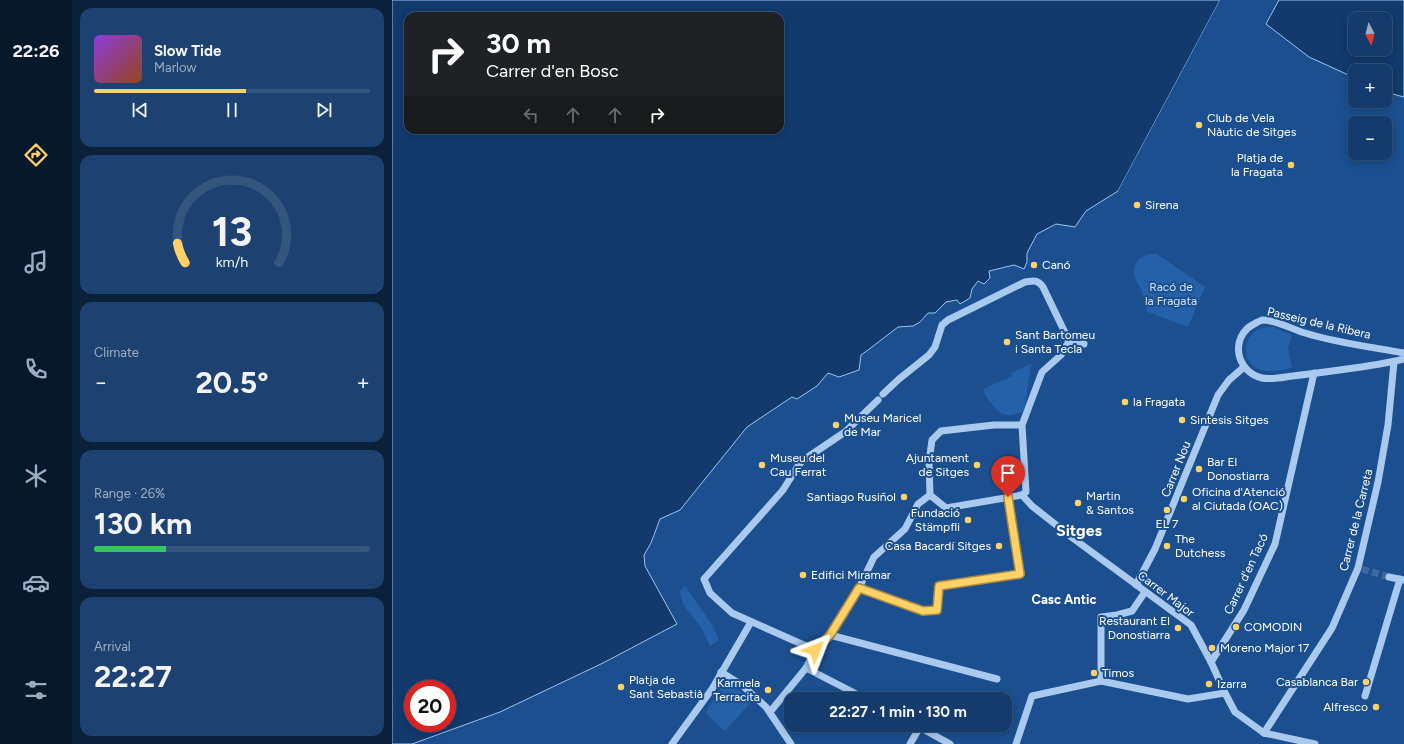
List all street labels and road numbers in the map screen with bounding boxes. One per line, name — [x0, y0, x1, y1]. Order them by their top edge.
street label: Passeig de la Ribera — [1266, 304, 1372, 342]
street label: Carrer Nou — [1158, 439, 1194, 499]
street label: Carrer de la Carreta — [1337, 467, 1375, 573]
street label: Carrer d'en Tacó — [1221, 531, 1271, 617]
street label: Carrer Major — [1135, 568, 1197, 620]

